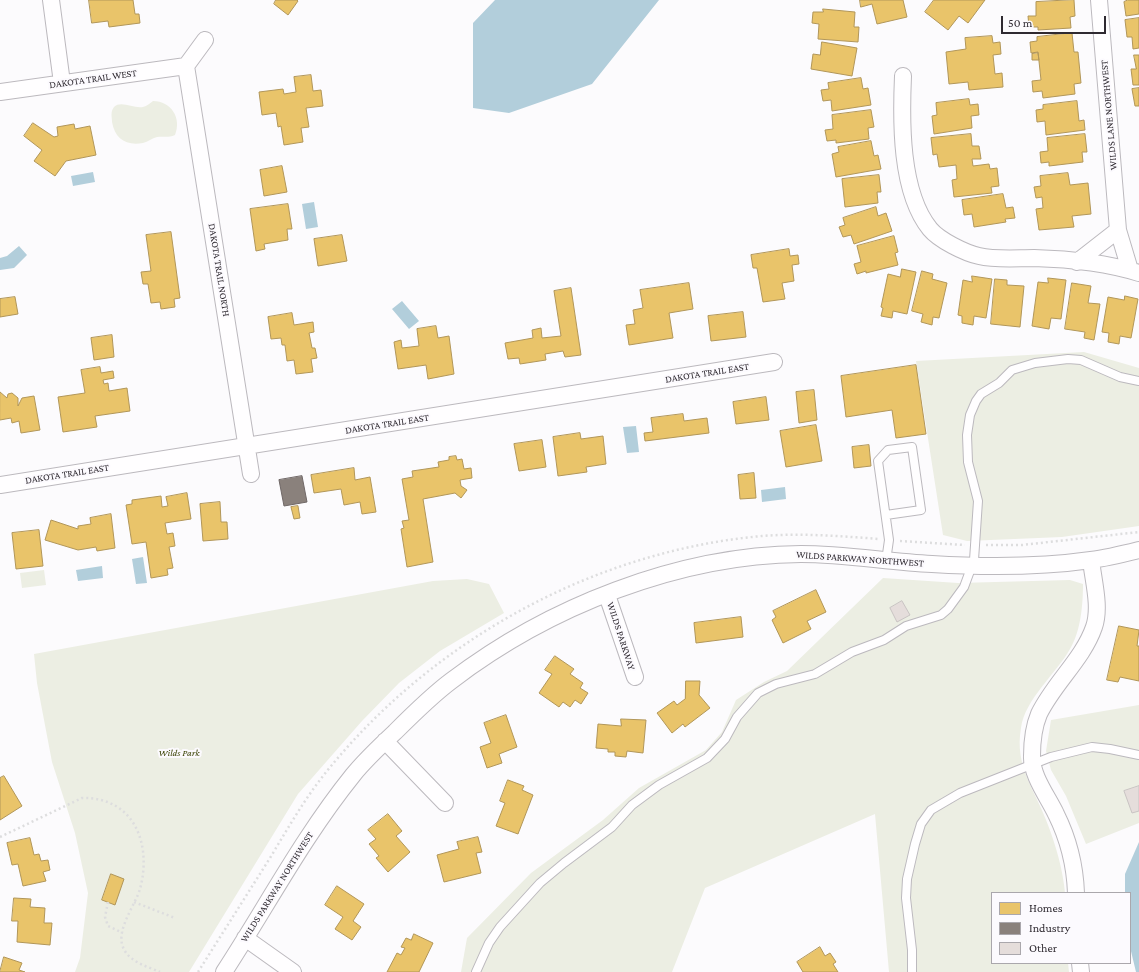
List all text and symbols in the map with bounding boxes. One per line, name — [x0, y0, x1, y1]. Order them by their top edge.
scale bar — [1003, 8, 1108, 34]
text: 50 m — [1008, 16, 1032, 30]
street label: WILDS LANE NORTHWEST — [1098, 60, 1120, 170]
street label: DAKOTA TRAIL WEST — [49, 67, 137, 91]
street label: DAKOTA TRAIL NORTH — [206, 223, 232, 317]
street label: DAKOTA TRAIL EAST — [664, 360, 750, 386]
street label: DAKOTA TRAIL EAST — [344, 411, 430, 437]
street label: DAKOTA TRAIL EAST — [24, 461, 110, 487]
street label: WILDS PARKWAY NORTHWEST — [796, 549, 924, 569]
street label: WILDS PARKWAY — [604, 600, 638, 672]
park label: Wilds Park — [158, 747, 200, 759]
street label: WILDS PARKWAY NORTHWEST — [238, 830, 316, 944]
legend — [991, 892, 1131, 964]
text: Homes — [1029, 901, 1062, 915]
text: Industry — [1029, 921, 1070, 935]
text: Other — [1029, 941, 1057, 955]

